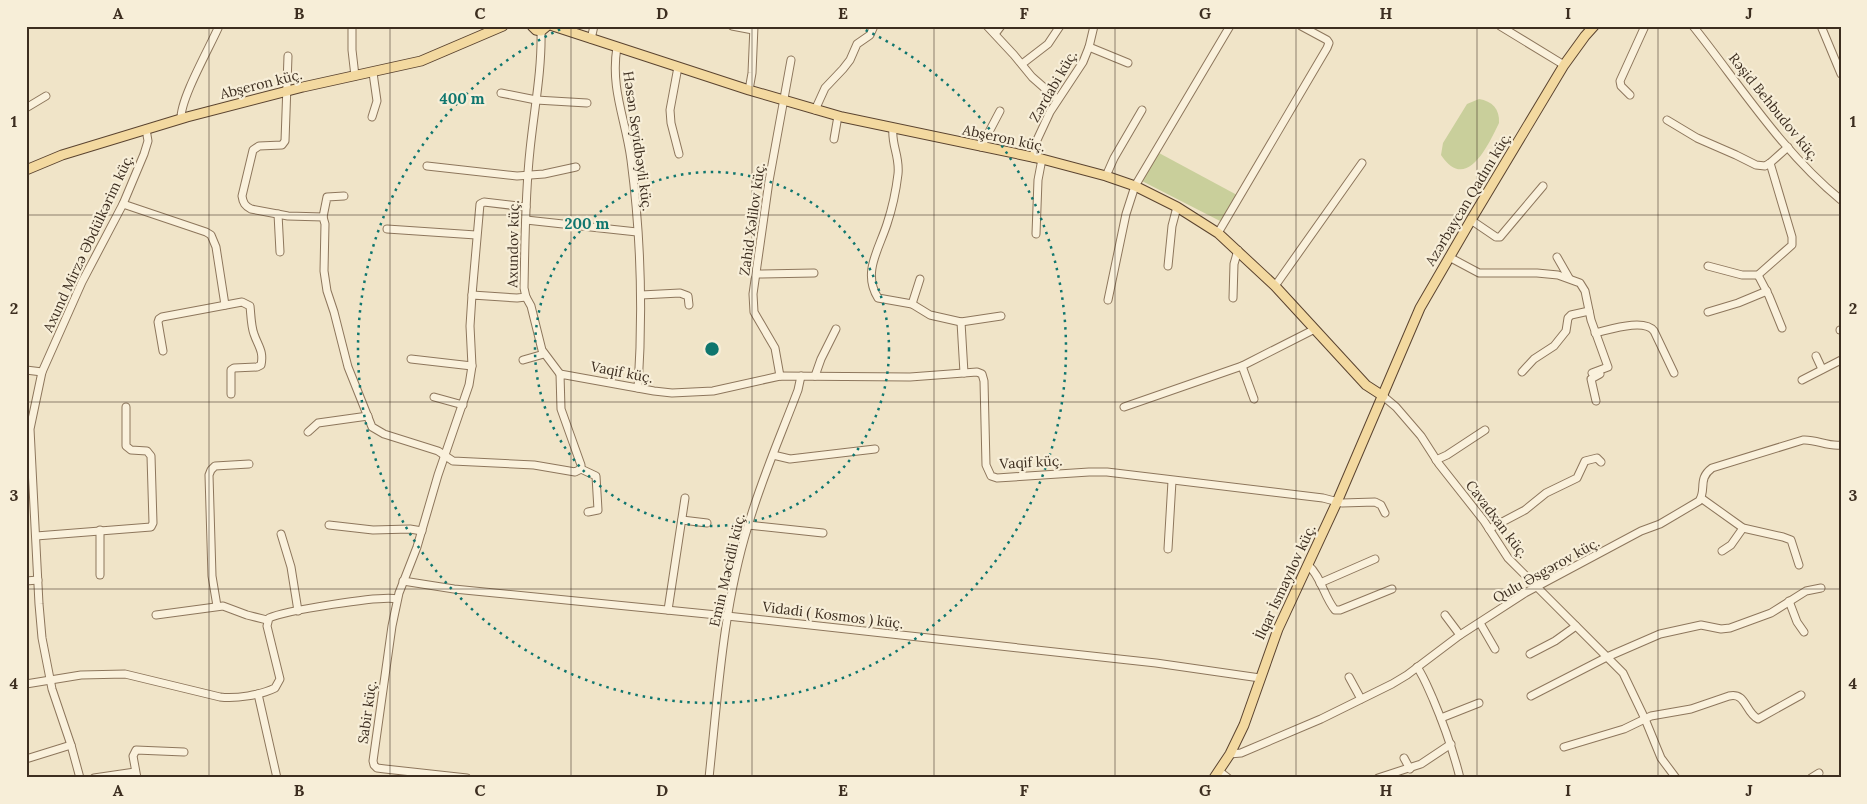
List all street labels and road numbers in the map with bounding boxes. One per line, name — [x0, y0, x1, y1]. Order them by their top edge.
street label: Zərdabi küç. — [1025, 47, 1081, 125]
street label: Rəşid Behbudov küç. — [1725, 49, 1823, 165]
street label: Abşeron küç. — [217, 65, 304, 103]
street label: Həsən Seyidbəyli küç. — [619, 70, 657, 212]
street label: Abşeron küç. — [960, 120, 1047, 156]
street label: Azərbaycan Qadını küç. — [1420, 129, 1515, 270]
street label: Axund Mirzə Əbdülkərim küç. — [38, 151, 137, 336]
street label: Zahid Xəlilov küç. — [735, 161, 769, 277]
street label: Axundov küç. — [503, 200, 523, 289]
street label: Vaqif küç. — [588, 357, 655, 387]
street label: Vaqif küç. — [998, 451, 1063, 473]
street label: Cavadxan küç. — [1462, 476, 1532, 562]
street label: Emin Məcidli küç. — [705, 512, 749, 628]
street label: İlqar İsmayılov küç. — [1250, 522, 1320, 642]
street label: Qulu Əsgərov küç. — [1489, 533, 1603, 607]
street label: Vidadi ( Kosmos ) küç. — [760, 597, 905, 633]
street label: Sabir küç. — [354, 679, 380, 745]

